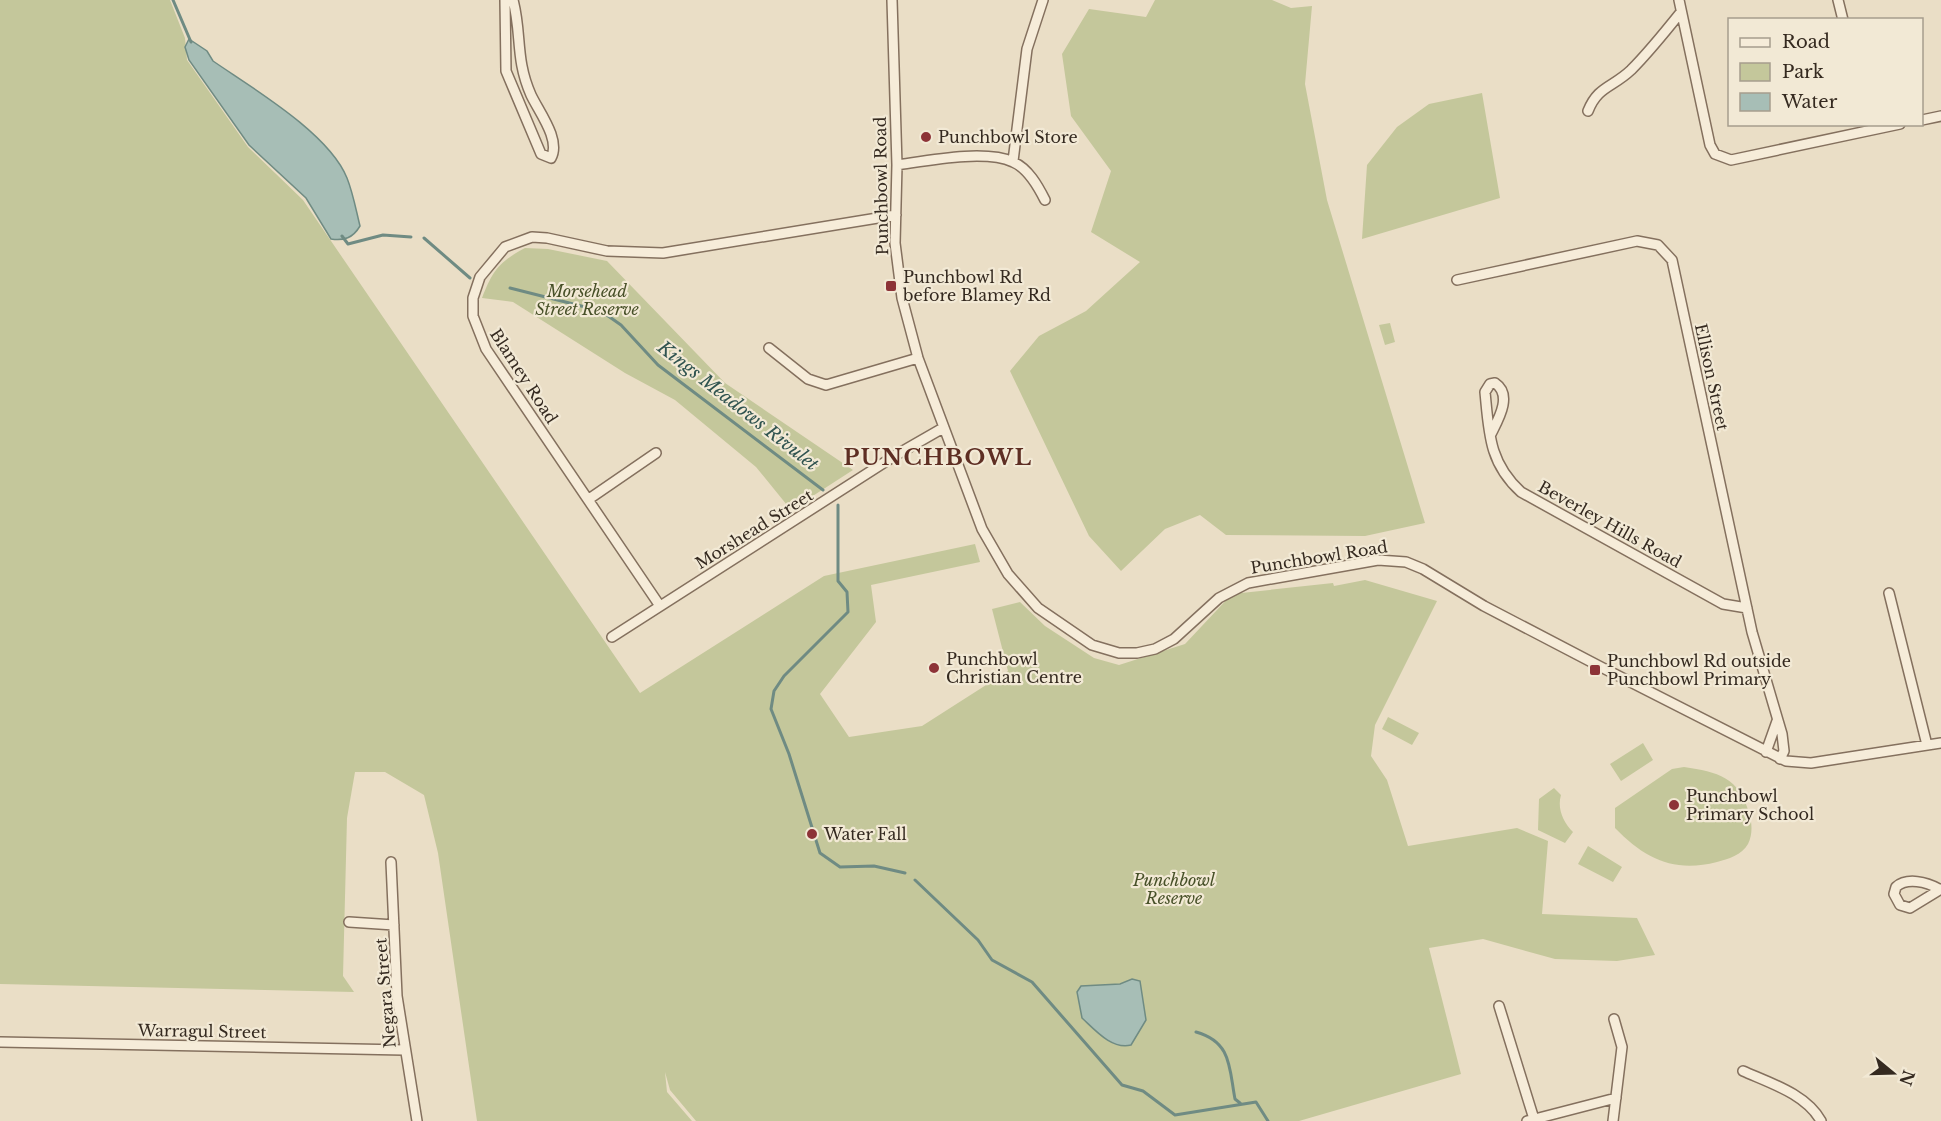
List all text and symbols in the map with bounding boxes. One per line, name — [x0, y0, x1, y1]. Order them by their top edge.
legend — [1728, 18, 1923, 126]
text: Road — [1782, 31, 1830, 53]
text: Park — [1782, 61, 1824, 83]
text: Water — [1781, 91, 1838, 113]
street label: Punchbowl Road — [870, 116, 892, 256]
place label: Punchbowl Store — [938, 127, 1078, 147]
marker: Punchbowl Store — [919, 130, 933, 144]
place label: Punchbowl Rd before Blamey Rd — [902, 267, 1051, 305]
marker: Punchbowl Rd before Blamey Rd — [884, 279, 898, 293]
park label: Morsehead Street Reserve — [535, 281, 639, 319]
street label: Ellison Street — [1691, 322, 1733, 432]
street label: Blamey Road — [486, 325, 562, 427]
water label: Kings Meadows Rivulet — [652, 336, 823, 476]
district label: PUNCHBOWL — [843, 444, 1033, 471]
street label: Beverley Hills Road — [1535, 476, 1685, 572]
street label: Morshead Street — [691, 485, 817, 573]
street label: Punchbowl Road — [1249, 536, 1389, 578]
place label: Punchbowl Christian Centre — [946, 649, 1082, 687]
place label: Punchbowl Rd outside Punchbowl Primary — [1607, 651, 1791, 689]
marker: Punchbowl Christian Centre — [927, 661, 941, 675]
marker: Punchbowl Rd outside Punchbowl Primary — [1588, 663, 1602, 677]
place label: Punchbowl Primary School — [1686, 786, 1814, 824]
marker: Punchbowl Primary School — [1667, 798, 1681, 812]
place label: Water Fall — [823, 824, 907, 844]
marker: Water Fall — [805, 827, 819, 841]
park label: Punchbowl Reserve — [1132, 870, 1216, 908]
street label: Negara Street — [370, 937, 400, 1049]
street label: Warragul Street — [137, 1020, 266, 1042]
north arrow — [1863, 1043, 1923, 1103]
text: N — [1895, 1068, 1919, 1088]

